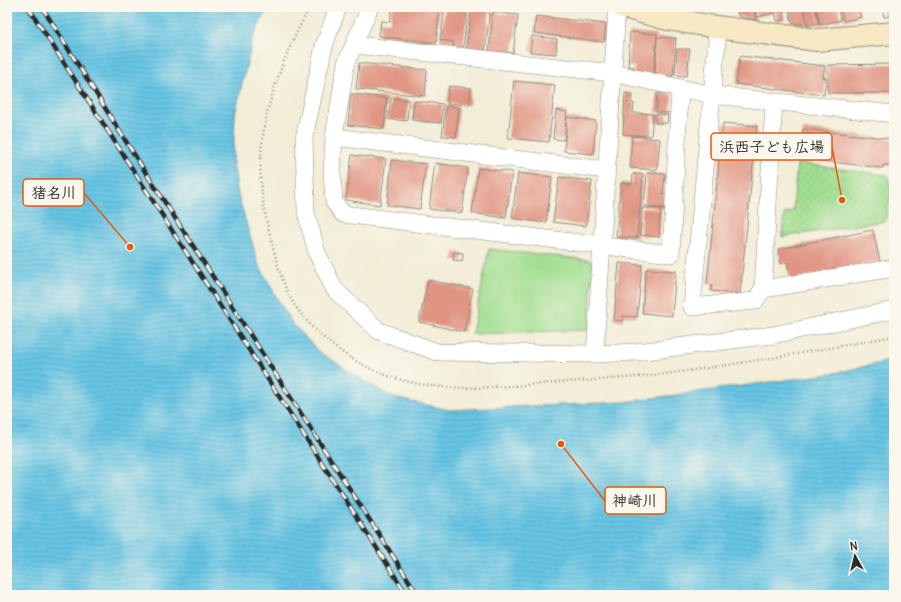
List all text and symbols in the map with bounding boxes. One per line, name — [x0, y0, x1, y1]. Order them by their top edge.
callout: 浜西子ども広場 — [711, 133, 832, 160]
text: 浜西子ども広場 — [719, 137, 825, 156]
callout: 猪名川 — [23, 179, 84, 206]
text: 猪名川 — [31, 183, 77, 202]
callout: 神崎川 — [605, 487, 666, 514]
text: 神崎川 — [612, 491, 658, 510]
north arrow — [835, 536, 875, 576]
text: N — [849, 539, 858, 554]

